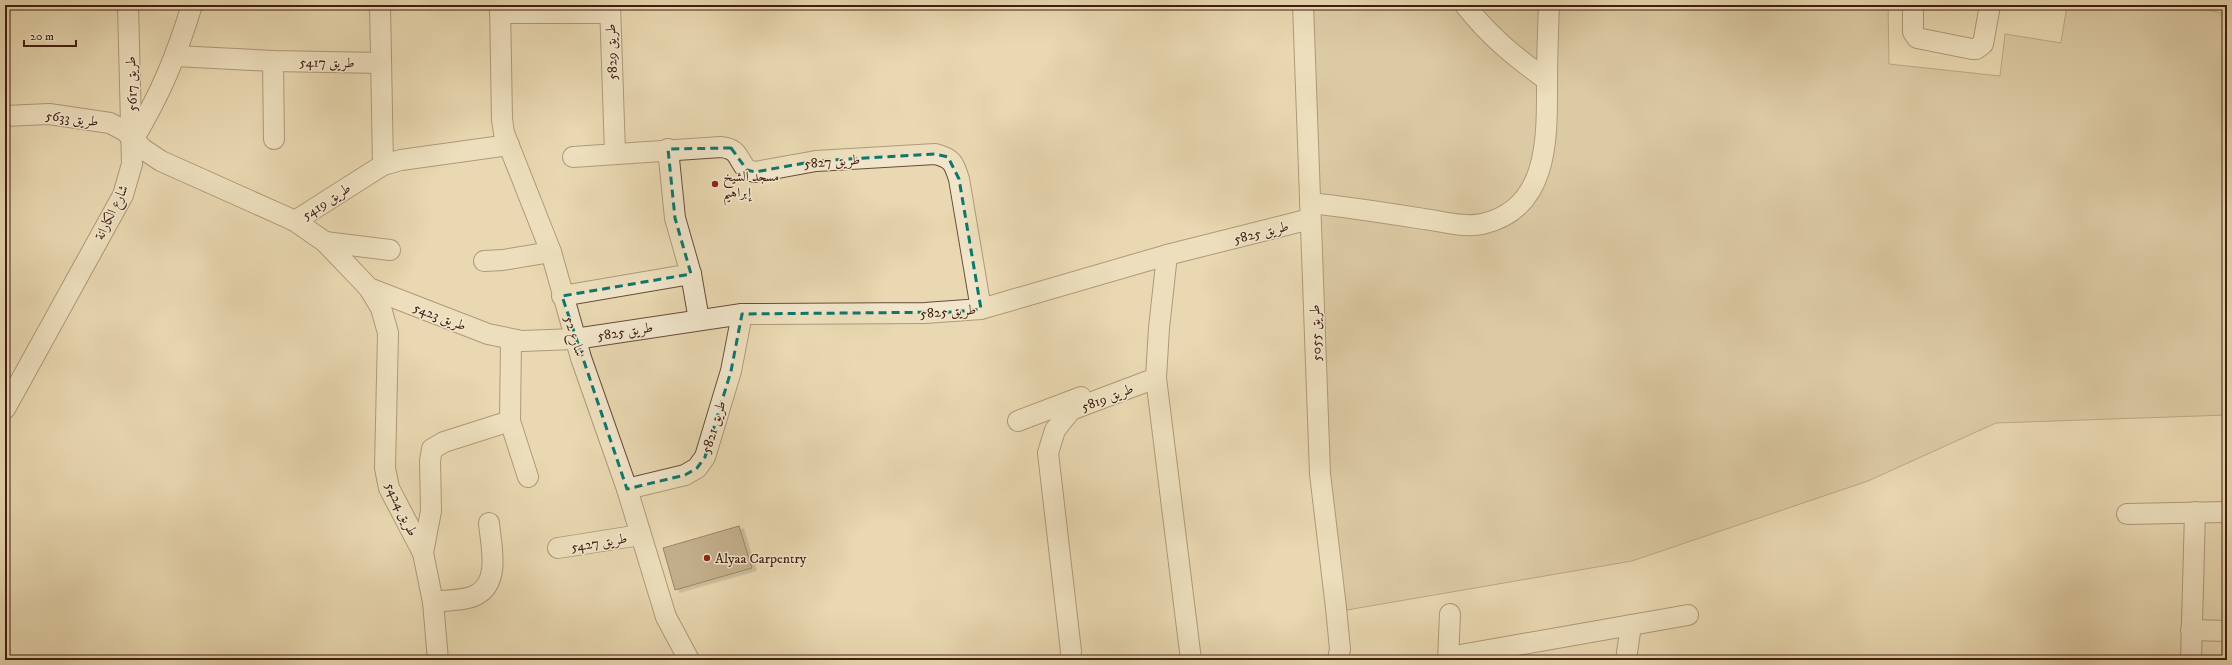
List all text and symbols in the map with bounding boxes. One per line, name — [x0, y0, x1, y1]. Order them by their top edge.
scale bar — [24, 22, 76, 48]
street label: طريق 5829 — [602, 23, 622, 80]
text: 20 m — [30, 29, 54, 44]
street label: طريق 5417 — [299, 54, 355, 72]
street label: طريق 5617 — [122, 56, 142, 112]
street label: طريق 5633 — [44, 107, 99, 131]
street label: طريق 5827 — [803, 151, 861, 173]
place label: مسجد الشيخ إبراهيم — [723, 168, 779, 206]
street label: طريق 5419 — [299, 179, 355, 224]
marker: مسجد الشيخ إبراهيم — [710, 179, 720, 189]
street label: شارع الكارانة — [91, 182, 135, 244]
street label: طريق 5825 — [1232, 217, 1291, 249]
street label: طريق 5423 — [411, 299, 469, 335]
street label: طريق 5825 — [919, 301, 977, 323]
street label: طريق 5055 — [1306, 304, 1326, 362]
street label: شارع 52 — [558, 314, 589, 359]
street label: طريق 5825 — [596, 319, 654, 345]
street label: طريق 5819 — [1079, 380, 1136, 416]
street label: طريق 5821 — [697, 399, 731, 456]
street label: طريق 5424 — [381, 479, 421, 539]
street label: طريق 5427 — [570, 530, 629, 556]
place label: Alyaa Carpentry — [715, 550, 807, 568]
marker: Alyaa Carpentry — [702, 553, 712, 563]

